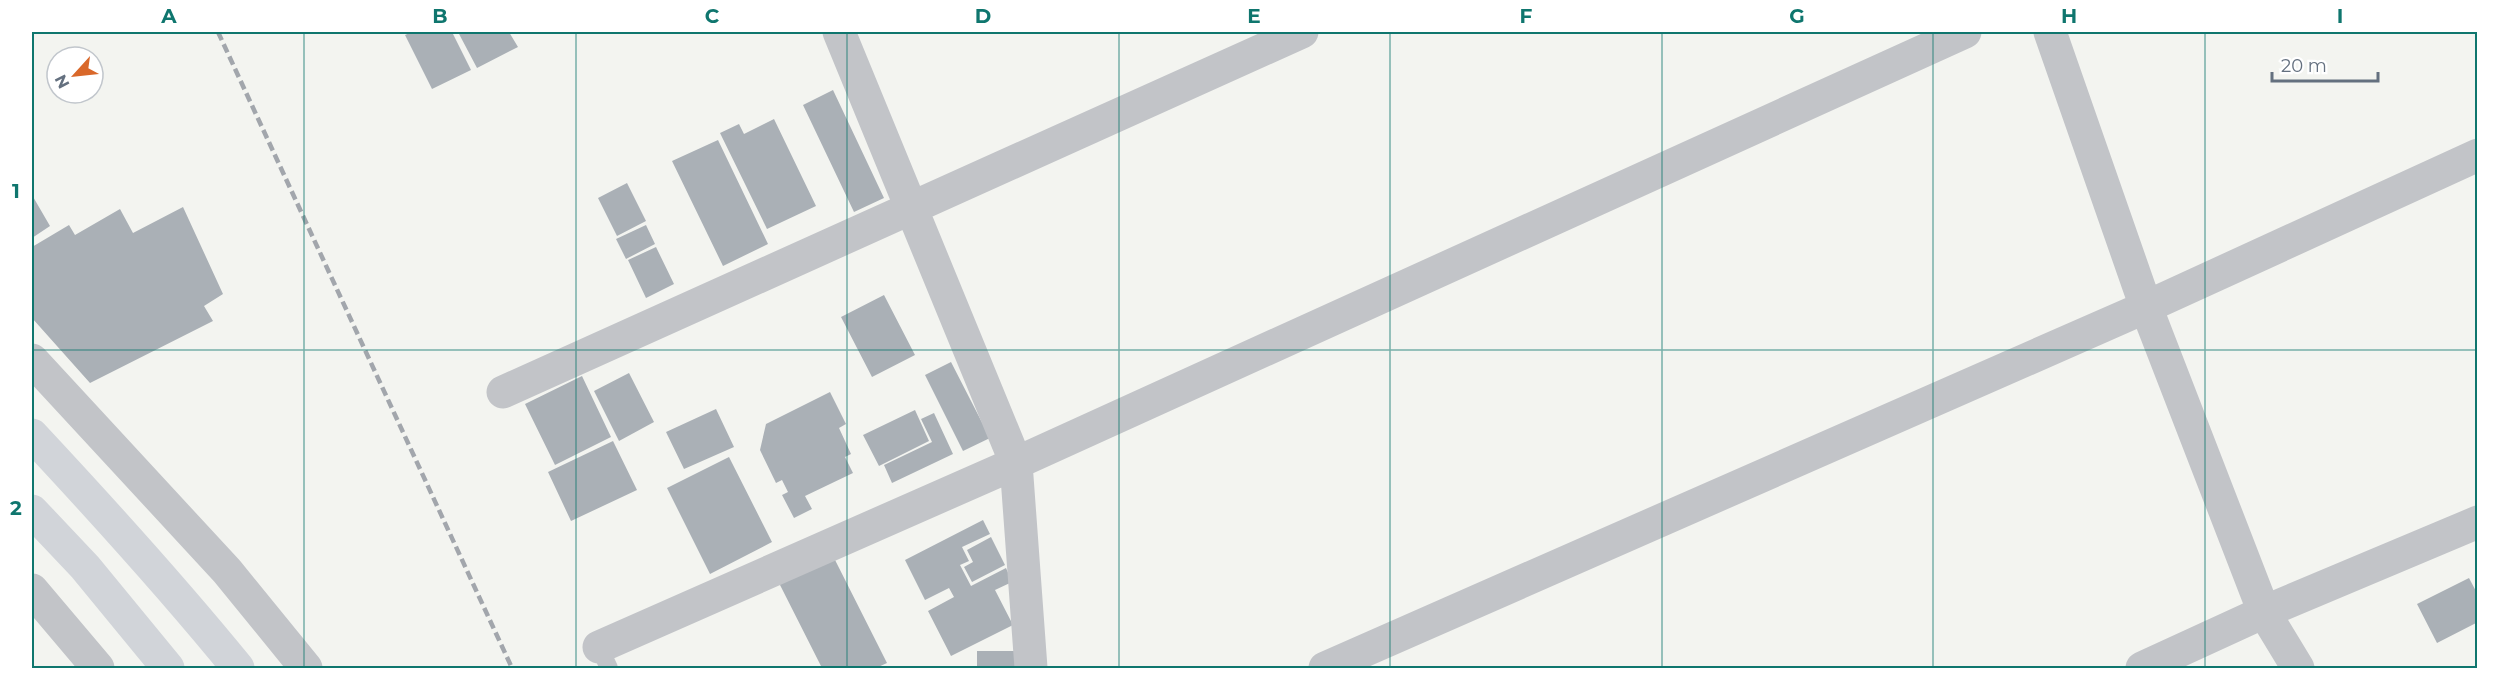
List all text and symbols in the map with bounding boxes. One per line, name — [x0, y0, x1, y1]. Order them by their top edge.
text: A — [160, 4, 177, 28]
text: B — [432, 4, 448, 28]
text: C — [705, 4, 720, 28]
text: D — [975, 4, 991, 28]
text: E — [1247, 4, 1261, 28]
text: F — [1520, 4, 1533, 28]
text: G — [1789, 4, 1805, 28]
text: H — [2061, 4, 2077, 28]
text: I — [2337, 4, 2343, 28]
north arrow — [45, 45, 105, 105]
scale bar — [2272, 45, 2378, 83]
text: 20 m — [2281, 55, 2327, 77]
text: N — [51, 72, 73, 92]
text: 1 — [12, 179, 20, 203]
text: 2 — [10, 496, 22, 520]

